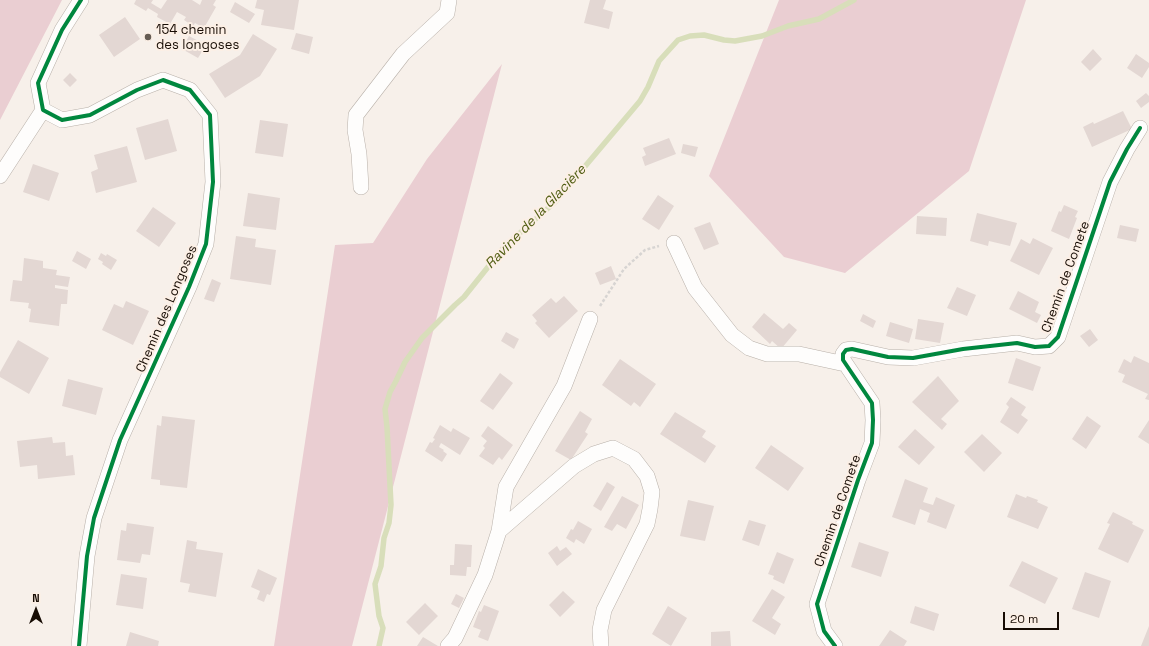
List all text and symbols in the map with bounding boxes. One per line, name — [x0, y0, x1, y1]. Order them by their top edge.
place label: 154 chemin des longoses — [156, 22, 239, 53]
marker: 154 chemin des longoses — [143, 32, 153, 42]
water label: Ravine de la Glacière — [482, 162, 590, 272]
street label: Chemin de Comete — [1039, 219, 1093, 335]
street label: Chemin des Longoses — [133, 243, 201, 375]
street label: Chemin de Comete — [811, 453, 865, 569]
north arrow — [16, 590, 56, 630]
text: N — [32, 591, 40, 605]
scale bar — [1005, 604, 1061, 630]
text: 20 m — [1010, 611, 1038, 627]

